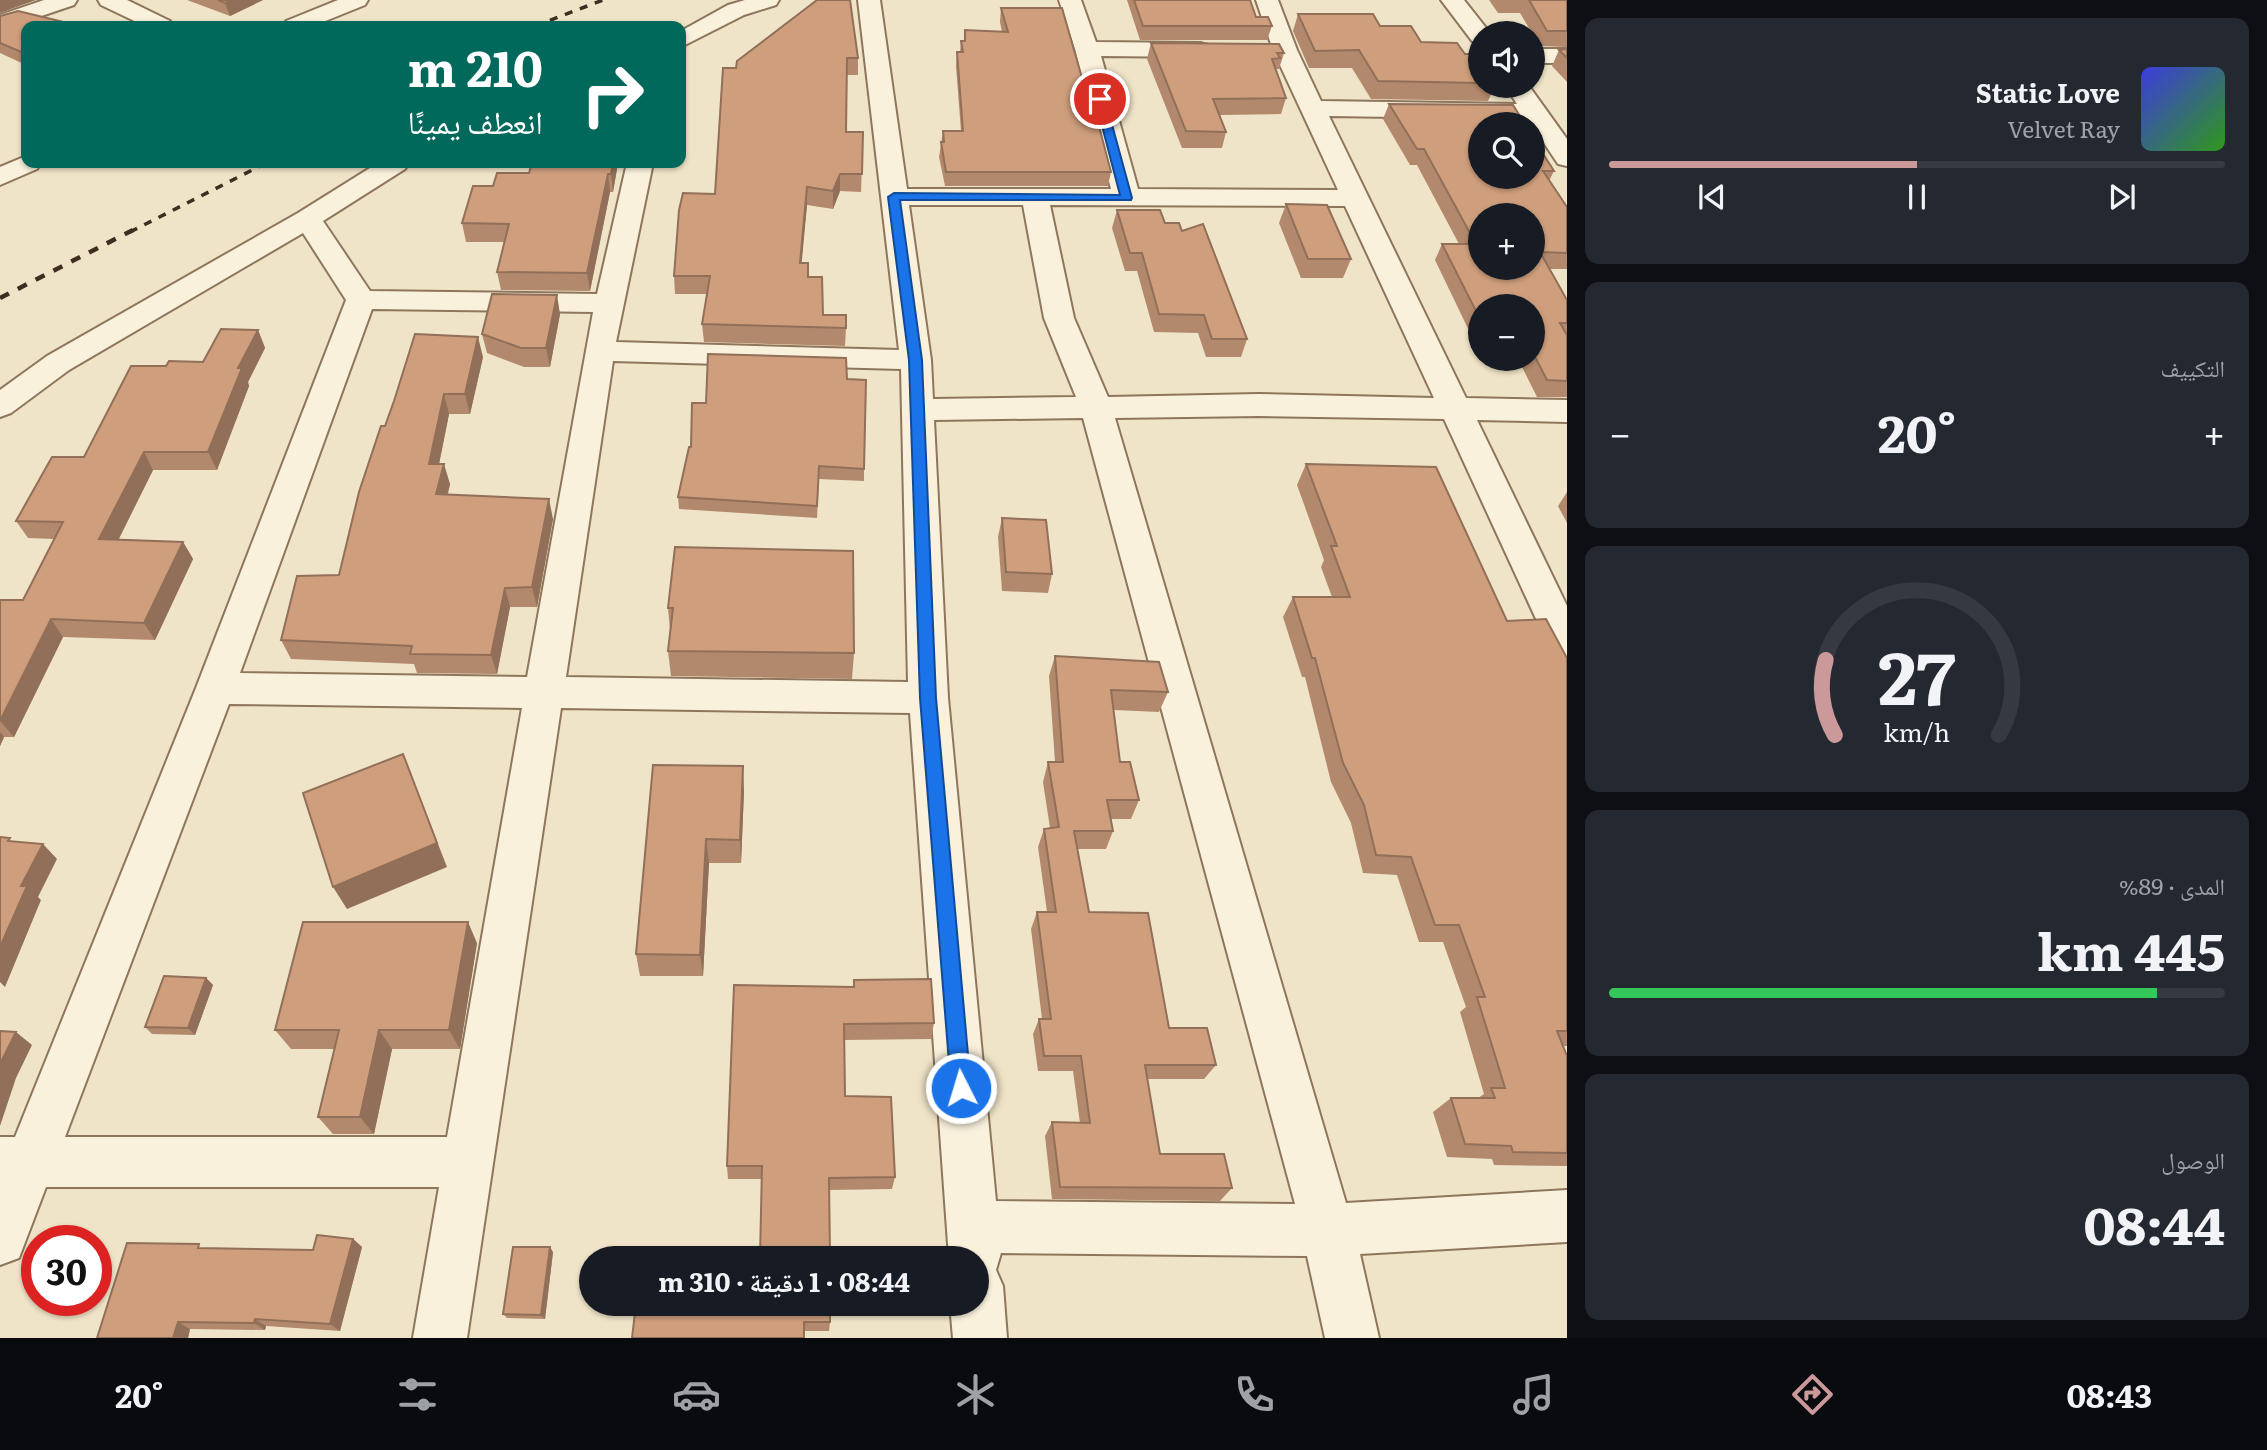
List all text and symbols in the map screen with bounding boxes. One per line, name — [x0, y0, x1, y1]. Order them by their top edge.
map controls — [1468, 21, 1545, 371]
button: sound — [1468, 21, 1545, 98]
text: 210 m — [408, 29, 543, 102]
icon: right — [567, 49, 658, 140]
pin — [1070, 69, 1130, 129]
text: Static Love — [1976, 72, 2120, 111]
icon: arrive — [1081, 80, 1119, 118]
text: انعطف يمينًا — [408, 96, 543, 144]
text: Velvet Ray — [2008, 111, 2120, 145]
button: search — [1468, 112, 1545, 189]
icon: previous — [1693, 178, 1731, 216]
icon: pause — [1898, 178, 1936, 216]
icon: next — [2103, 178, 2141, 216]
button: + — [1468, 203, 1545, 280]
button: − — [1468, 294, 1545, 371]
text: التكييف — [2160, 350, 2225, 384]
text: 20° — [1878, 392, 1956, 469]
text: − — [1609, 403, 1631, 460]
text: + — [2203, 403, 2225, 460]
text: 27 — [1878, 619, 1956, 727]
text: km/h — [1884, 713, 1950, 750]
text: المدى · 89% — [2119, 868, 2225, 902]
text: 445 km — [2037, 910, 2225, 987]
position arrow — [924, 1051, 998, 1125]
text: الوصول — [2161, 1142, 2225, 1176]
text: 08:44 — [2083, 1184, 2225, 1261]
speed limit sign: 30 — [21, 1225, 112, 1316]
text: 08:44 · 1 دقيقة · 310 m — [658, 1261, 910, 1300]
text: 20° — [115, 1370, 163, 1418]
icon: filters — [393, 1370, 442, 1419]
icon: car — [672, 1370, 721, 1419]
icon: climate — [951, 1370, 1000, 1419]
icon: phone — [1230, 1370, 1279, 1419]
icon: music — [1509, 1370, 1558, 1419]
icon: directions — [1788, 1370, 1837, 1419]
text: 08:43 — [2066, 1370, 2152, 1418]

